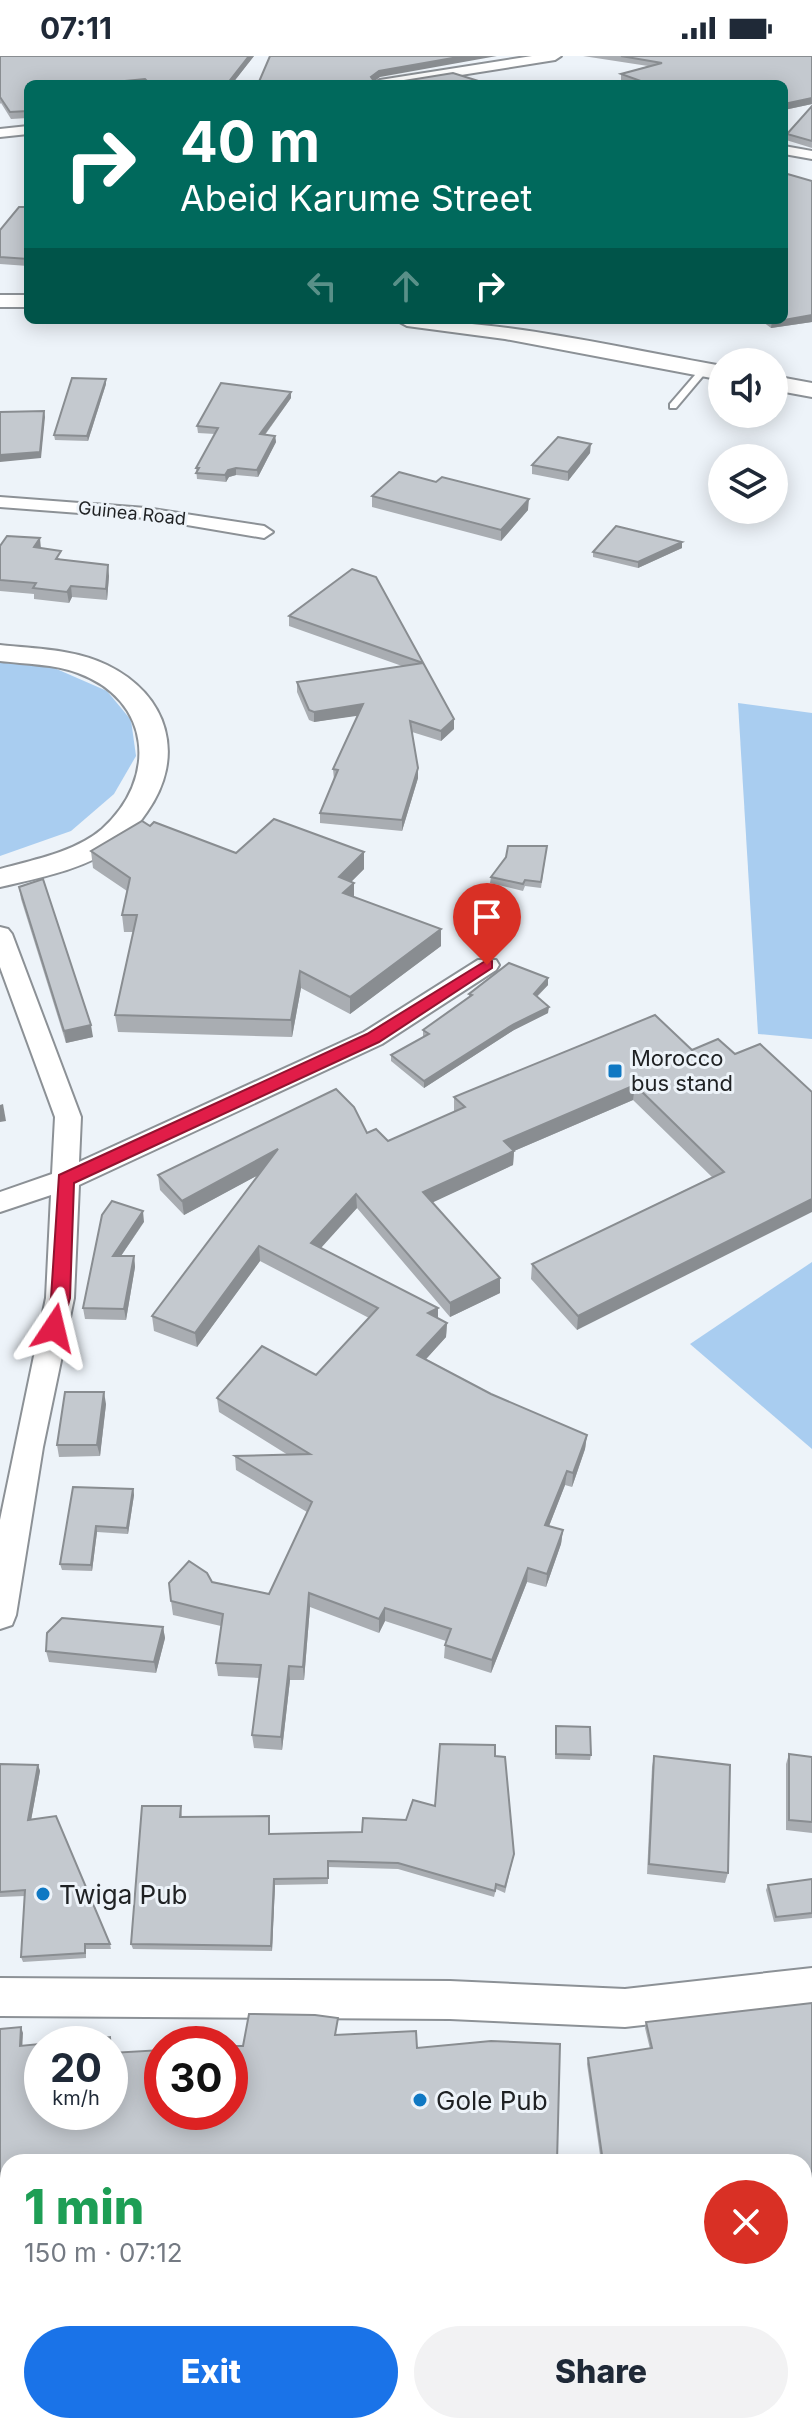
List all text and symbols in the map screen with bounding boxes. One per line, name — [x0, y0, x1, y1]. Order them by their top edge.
text: 07:11 — [40, 10, 112, 46]
text: 40 m — [180, 108, 320, 176]
icon: right — [48, 112, 152, 216]
text: Abeid Karume Street — [180, 176, 532, 220]
icon: left — [300, 264, 344, 308]
icon: ahead — [384, 264, 428, 308]
icon: right — [468, 264, 512, 308]
map controls — [708, 348, 788, 524]
button: sound — [708, 348, 788, 428]
button: layers — [708, 444, 788, 524]
street label: Guinea Road — [77, 497, 187, 529]
pin — [453, 883, 521, 965]
icon: arrive — [465, 895, 509, 939]
place label: Morocco bus stand — [631, 1045, 733, 1096]
marker: Morocco bus stand — [606, 1062, 624, 1080]
position arrow — [12, 1286, 96, 1370]
place label: Twiga Pub — [59, 1879, 188, 1910]
marker: Twiga Pub — [34, 1885, 52, 1903]
speed limit sign: 30 — [144, 2026, 248, 2130]
text: 20 — [50, 2043, 102, 2092]
place label: Gole Pub — [436, 2085, 548, 2116]
text: km/h — [52, 2086, 100, 2110]
marker: Gole Pub — [411, 2091, 429, 2109]
text: 1 min — [24, 2177, 144, 2236]
button: close — [704, 2180, 788, 2264]
text: 150 m · 07:12 — [24, 2237, 183, 2268]
button: Exit — [24, 2326, 398, 2418]
button: Share — [414, 2326, 788, 2418]

